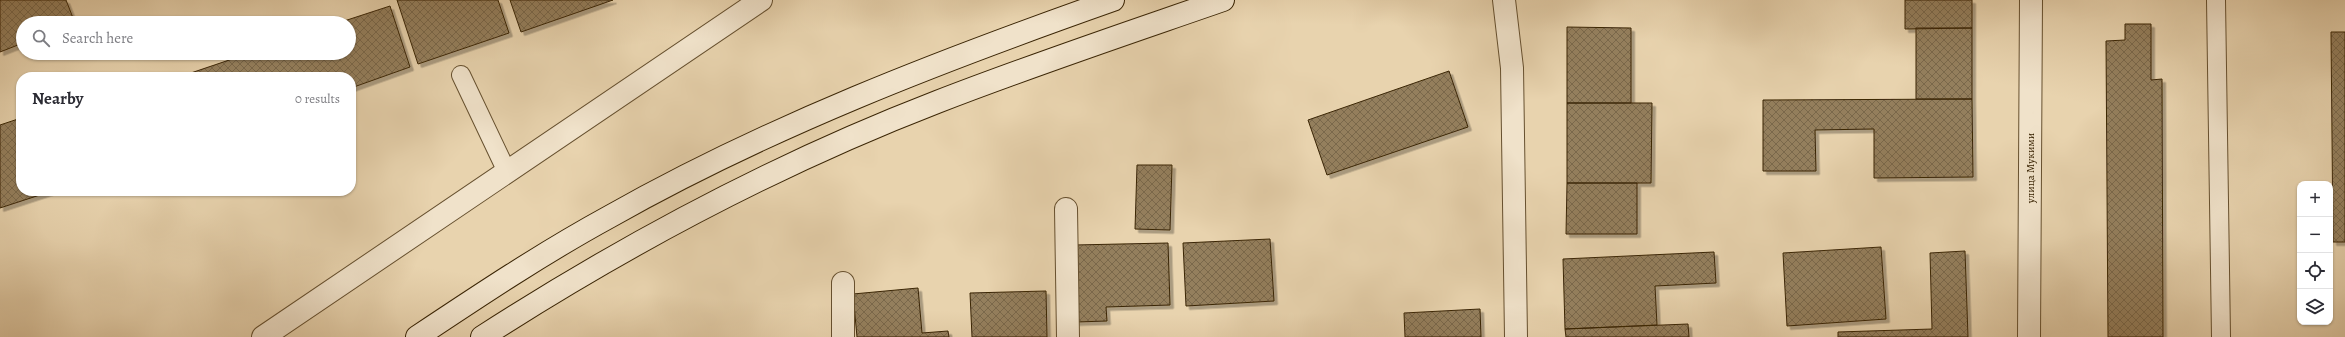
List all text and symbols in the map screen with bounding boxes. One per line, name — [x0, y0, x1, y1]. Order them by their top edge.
search box — [16, 16, 356, 60]
icon: search — [30, 27, 52, 49]
text: Search here — [62, 28, 133, 48]
text: Nearby — [32, 87, 83, 110]
text: 0 results — [295, 90, 340, 107]
street label: улица Мукими — [2023, 133, 2038, 204]
map controls — [2297, 181, 2333, 325]
button: + — [2297, 181, 2333, 217]
button: − — [2297, 217, 2333, 253]
button: locate — [2297, 253, 2333, 289]
button: layers — [2297, 289, 2333, 325]

